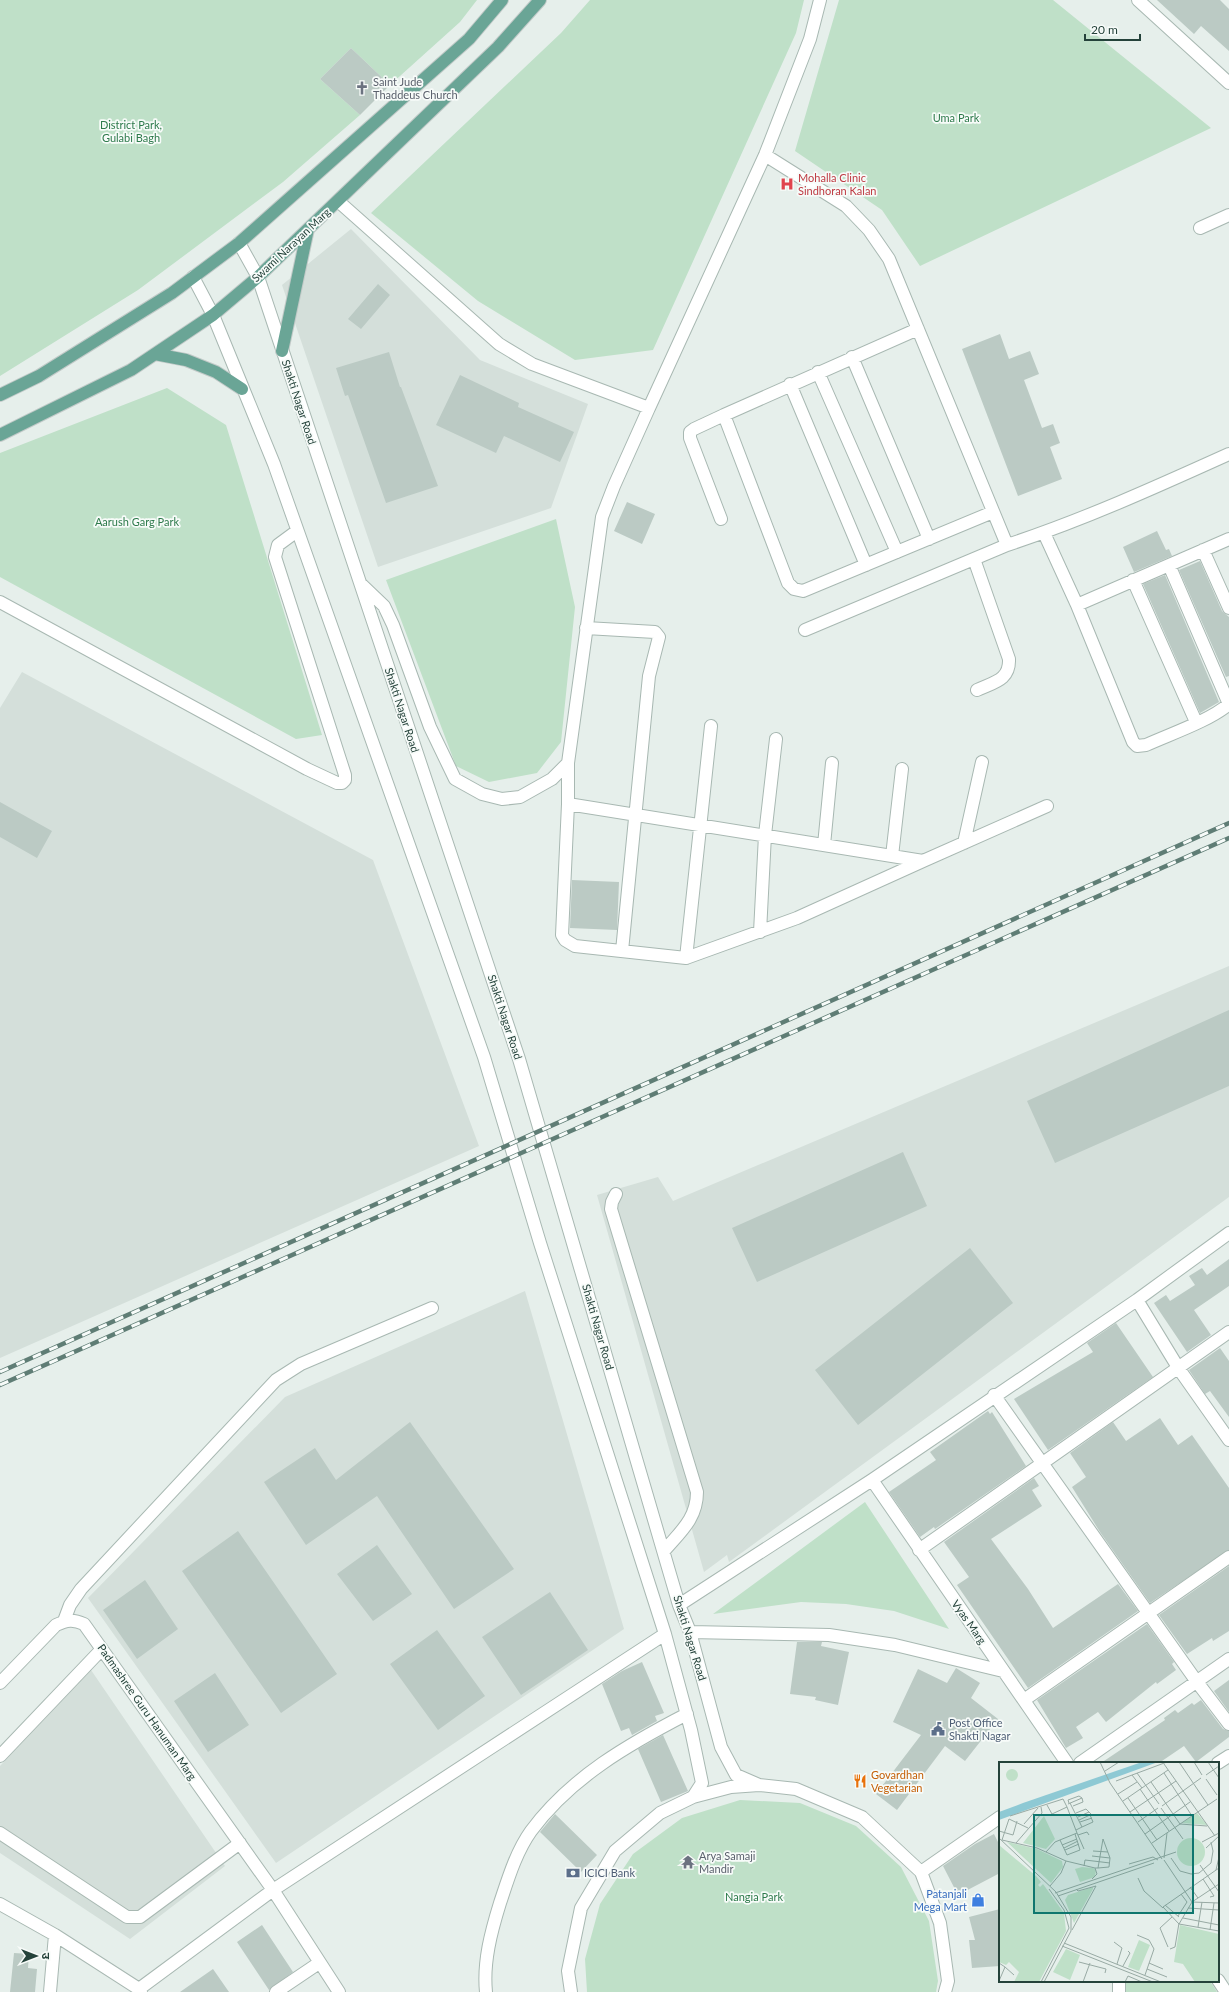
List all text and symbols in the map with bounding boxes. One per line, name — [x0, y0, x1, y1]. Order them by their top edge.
scale bar — [1085, 16, 1140, 42]
text: 20 m — [1091, 22, 1118, 37]
place label: Saint Jude Thaddeus Church — [373, 75, 458, 101]
church icon: Saint Jude Thaddeus Church — [354, 80, 370, 96]
park label: Uma Park — [933, 111, 980, 124]
park label: District Park, Gulabi Bagh — [100, 118, 162, 144]
place label: Mohalla Clinic Sindhoran Kalan — [798, 171, 877, 197]
hospital icon: Mohalla Clinic Sindhoran Kalan — [779, 176, 795, 192]
street label: Swami Narayan Marg — [249, 205, 333, 284]
street label: Shakti Nagar Road — [280, 358, 319, 446]
park label: Aarush Garg Park — [95, 515, 179, 528]
street label: Shakti Nagar Road — [383, 666, 422, 754]
street label: Shakti Nagar Road — [486, 973, 525, 1061]
street label: Shakti Nagar Road — [580, 1283, 617, 1371]
street label: Shakti Nagar Road — [671, 1594, 710, 1682]
street label: Vyas Marg — [949, 1597, 989, 1647]
street label: Padmashree Guru Hanuman Marg — [95, 1641, 200, 1783]
place label: Post Office Shakti Nagar — [949, 1716, 1011, 1742]
public building icon: Post Office Shakti Nagar — [930, 1721, 946, 1737]
inset map — [999, 1762, 1219, 1982]
place label: Govardhan Vegetarian — [871, 1768, 924, 1794]
restaurant icon: Govardhan Vegetarian — [852, 1773, 868, 1789]
place label: Arya Samaji Mandir — [699, 1849, 756, 1875]
temple icon: Arya Samaji Mandir — [680, 1854, 696, 1870]
bank icon: ICICI Bank — [565, 1865, 581, 1881]
place label: ICICI Bank — [584, 1866, 635, 1879]
place label: Patanjali Mega Mart — [914, 1887, 967, 1913]
park label: Nangia Park — [725, 1890, 783, 1903]
shop icon: Patanjali Mega Mart — [970, 1892, 986, 1908]
north arrow — [16, 1936, 56, 1976]
text: उ — [40, 1953, 53, 1960]

